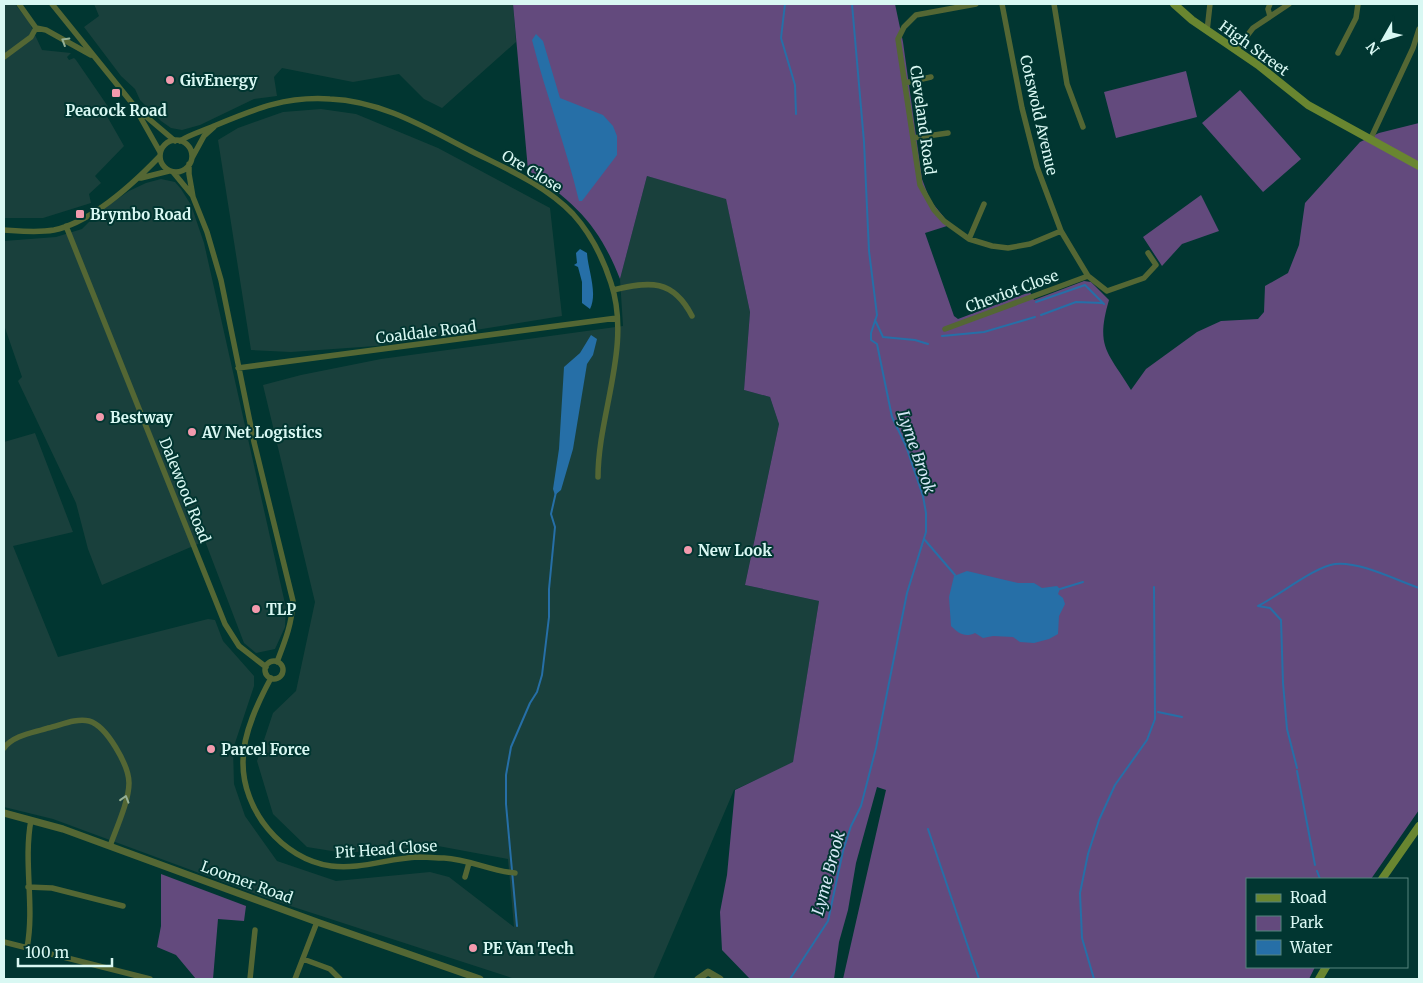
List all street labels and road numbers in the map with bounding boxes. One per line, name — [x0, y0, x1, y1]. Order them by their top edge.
street label: High Street — [1215, 16, 1293, 80]
street label: Cotswold Avenue — [1016, 53, 1062, 177]
street label: Cleveland Road — [906, 64, 940, 176]
street label: Ore Close — [498, 146, 566, 196]
street label: Cheviot Close — [963, 265, 1061, 317]
street label: Coaldale Road — [375, 316, 477, 348]
street label: Dalewood Road — [155, 435, 215, 545]
street label: Pit Head Close — [334, 836, 438, 862]
street label: Loomer Road — [198, 857, 296, 907]

